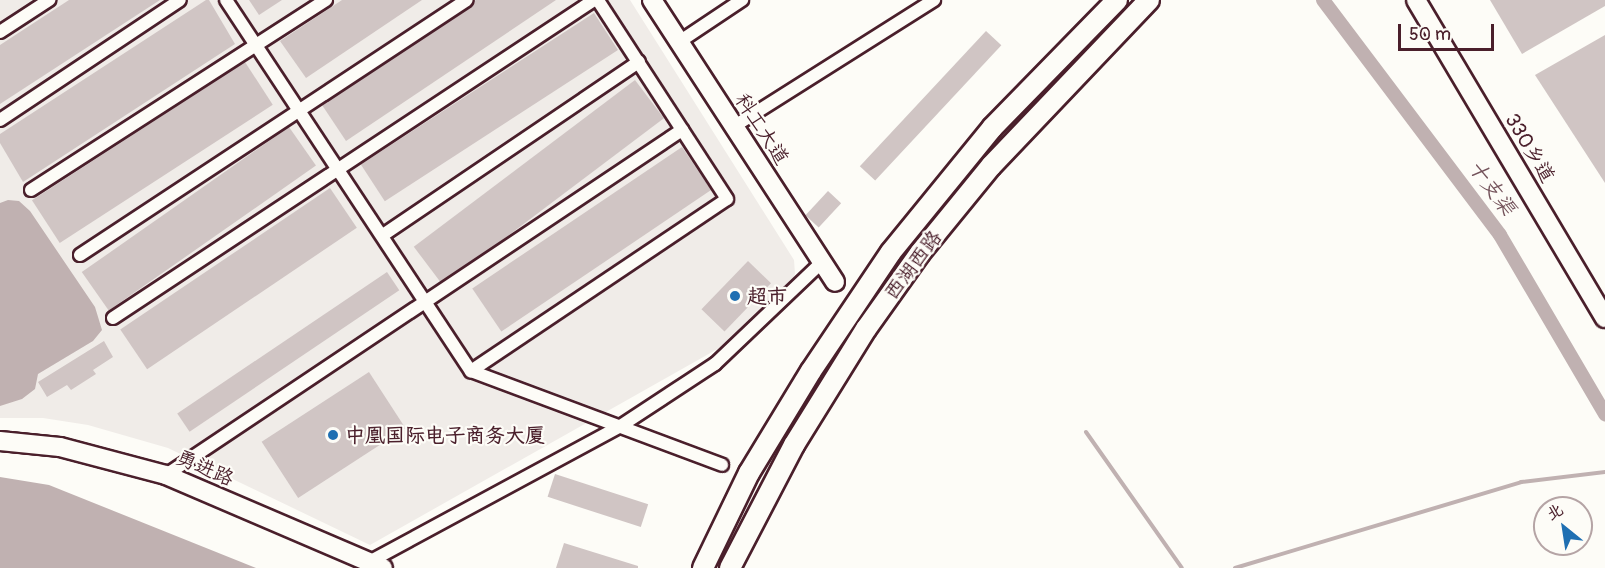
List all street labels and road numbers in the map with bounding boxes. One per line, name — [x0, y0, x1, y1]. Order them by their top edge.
street label: 科工大道 — [730, 89, 794, 169]
street label: 330乡道 — [1500, 109, 1560, 187]
street label: 西湖西路 — [879, 226, 947, 304]
street label: 勇进路 — [173, 445, 237, 491]

